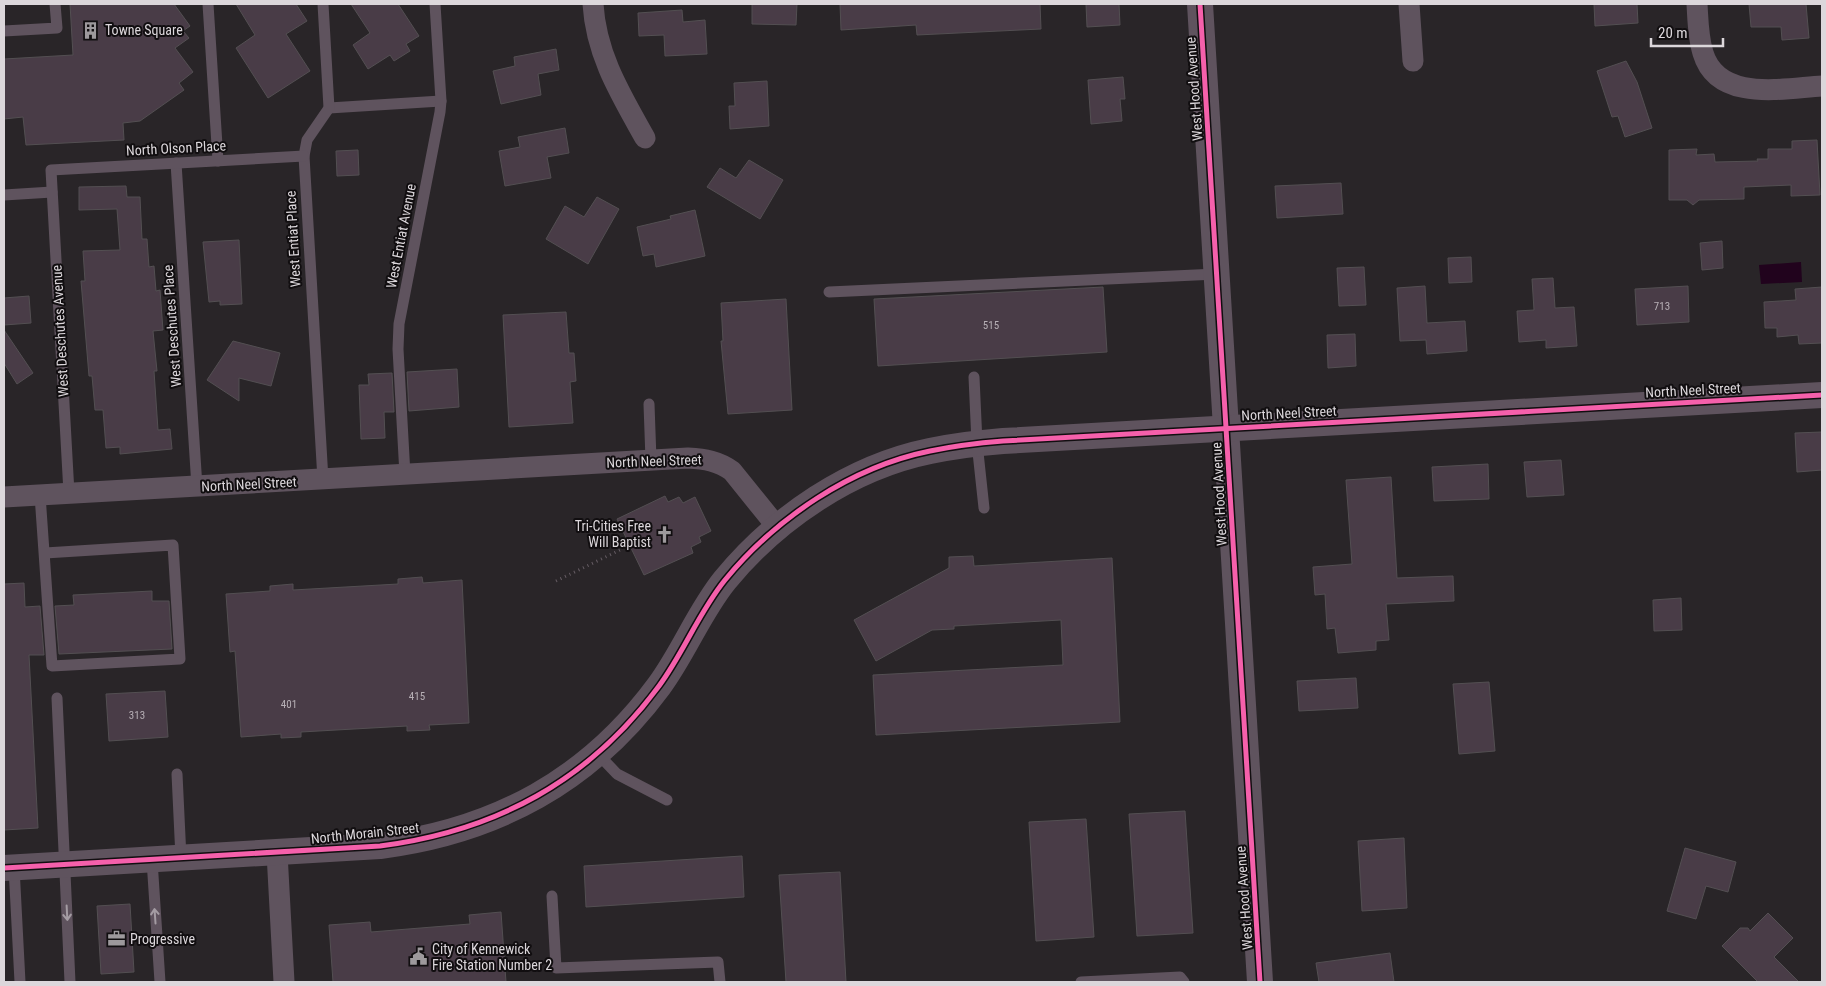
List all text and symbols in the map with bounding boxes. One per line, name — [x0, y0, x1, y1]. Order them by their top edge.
scale bar — [1651, 15, 1724, 47]
building icon: Towne Square — [81, 20, 101, 40]
place label: Towne Square — [105, 22, 183, 38]
text: 20 m — [1658, 24, 1688, 42]
street label: West Hood Avenue — [1182, 36, 1206, 141]
street label: North Olson Place — [126, 137, 227, 159]
street label: West Entiat Avenue — [383, 182, 419, 290]
street label: West Entiat Place — [282, 190, 304, 288]
street label: West Deschutes Avenue — [49, 264, 71, 397]
street label: West Deschutes Place — [160, 264, 184, 388]
house number: 713 — [1654, 300, 1670, 313]
house number: 515 — [983, 319, 999, 332]
street label: North Neel Street — [1645, 380, 1741, 400]
street label: North Neel Street — [1241, 403, 1337, 423]
street label: West Hood Avenue — [1208, 441, 1230, 546]
street label: North Neel Street — [606, 451, 702, 471]
street label: North Neel Street — [201, 474, 297, 494]
place label: Tri-Cities Free Will Baptist — [575, 518, 651, 550]
church icon: Tri-Cities Free Will Baptist — [655, 524, 675, 544]
house number: 415 — [409, 690, 425, 703]
house number: 401 — [281, 698, 297, 711]
house number: 313 — [129, 709, 145, 722]
street label: North Morain Street — [310, 819, 420, 847]
street label: West Hood Avenue — [1232, 845, 1256, 950]
one-way arrow — [63, 905, 72, 921]
one-way arrow — [151, 908, 160, 924]
office icon: Progressive — [106, 929, 126, 949]
place label: Progressive — [130, 931, 195, 947]
place label: City of Kennewick Fire Station Number 2 — [432, 941, 552, 973]
public building icon: City of Kennewick Fire Station Number 2 — [408, 947, 428, 967]

